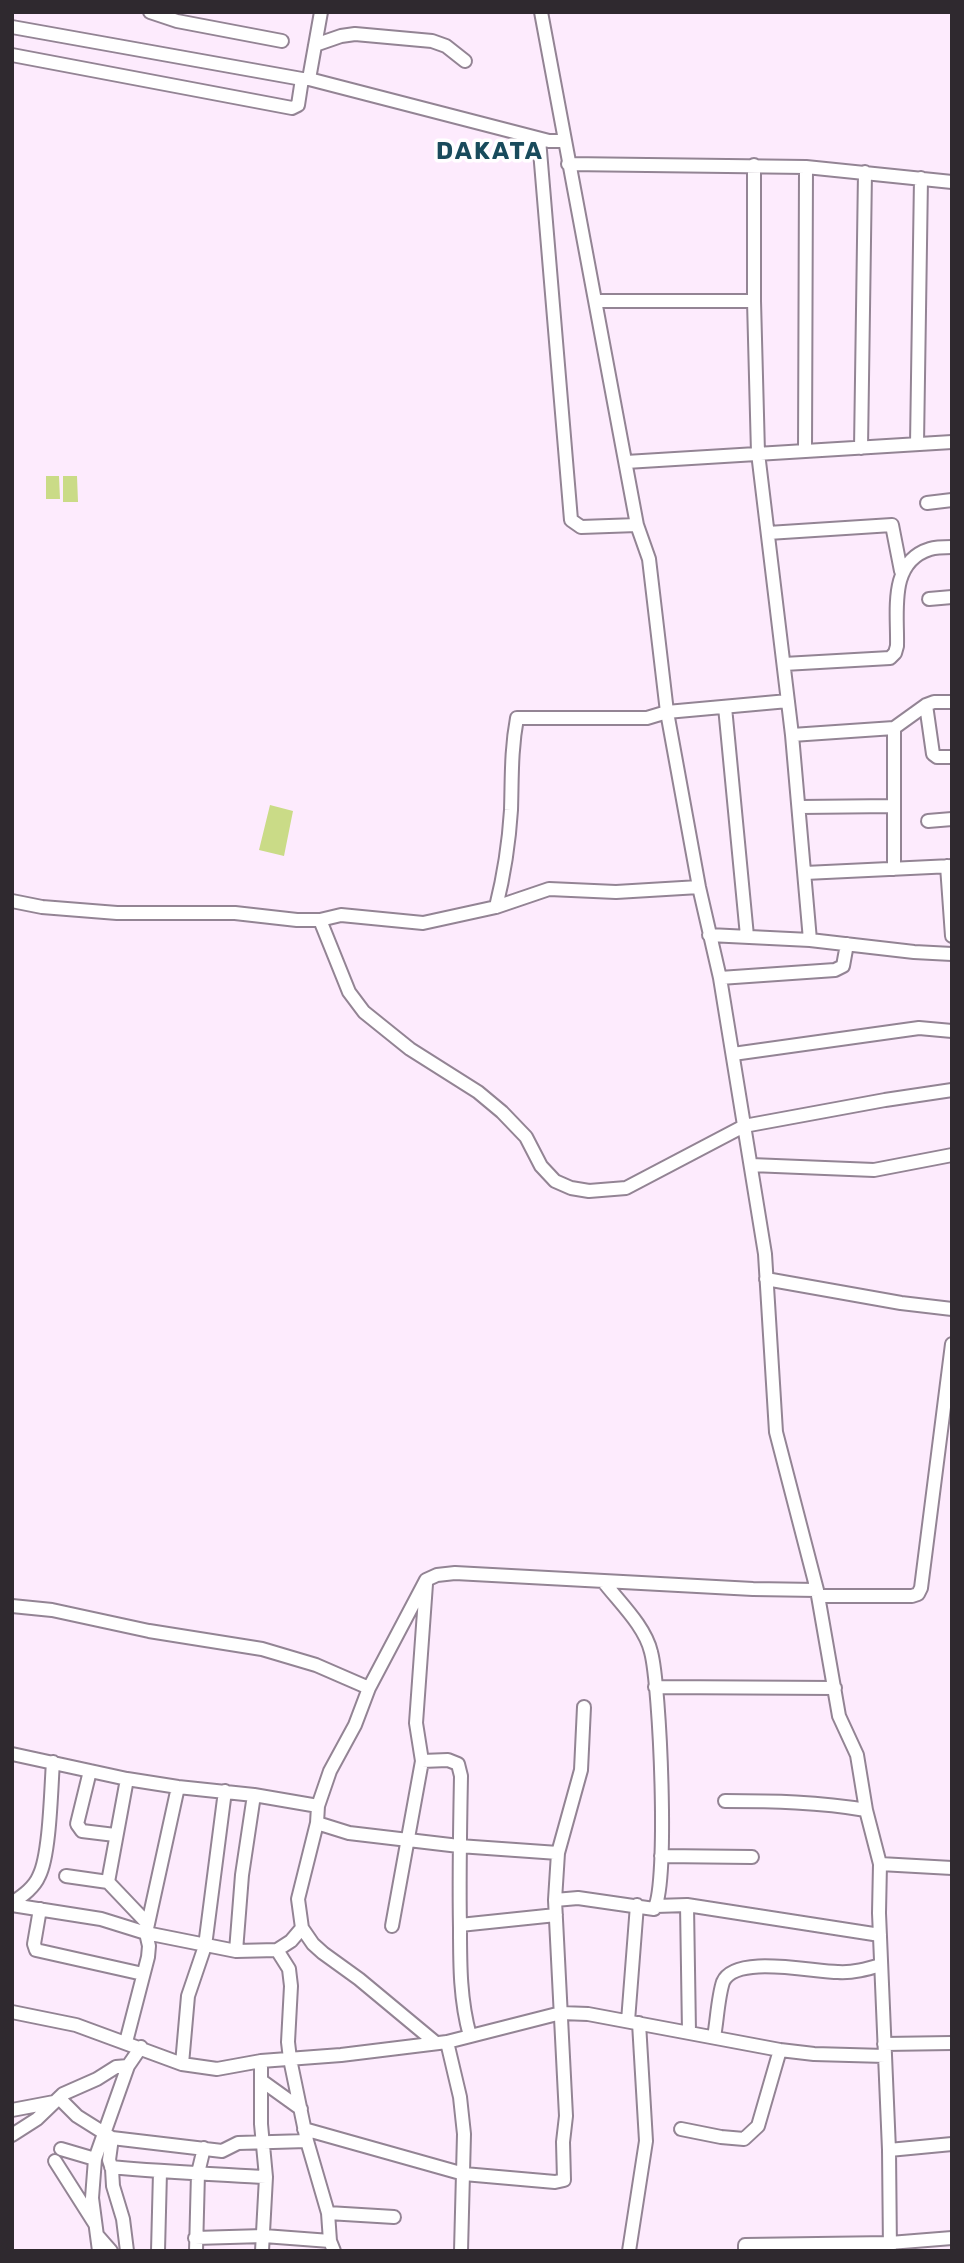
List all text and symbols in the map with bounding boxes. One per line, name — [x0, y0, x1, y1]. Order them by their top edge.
district label: DAKATA — [437, 138, 543, 166]

